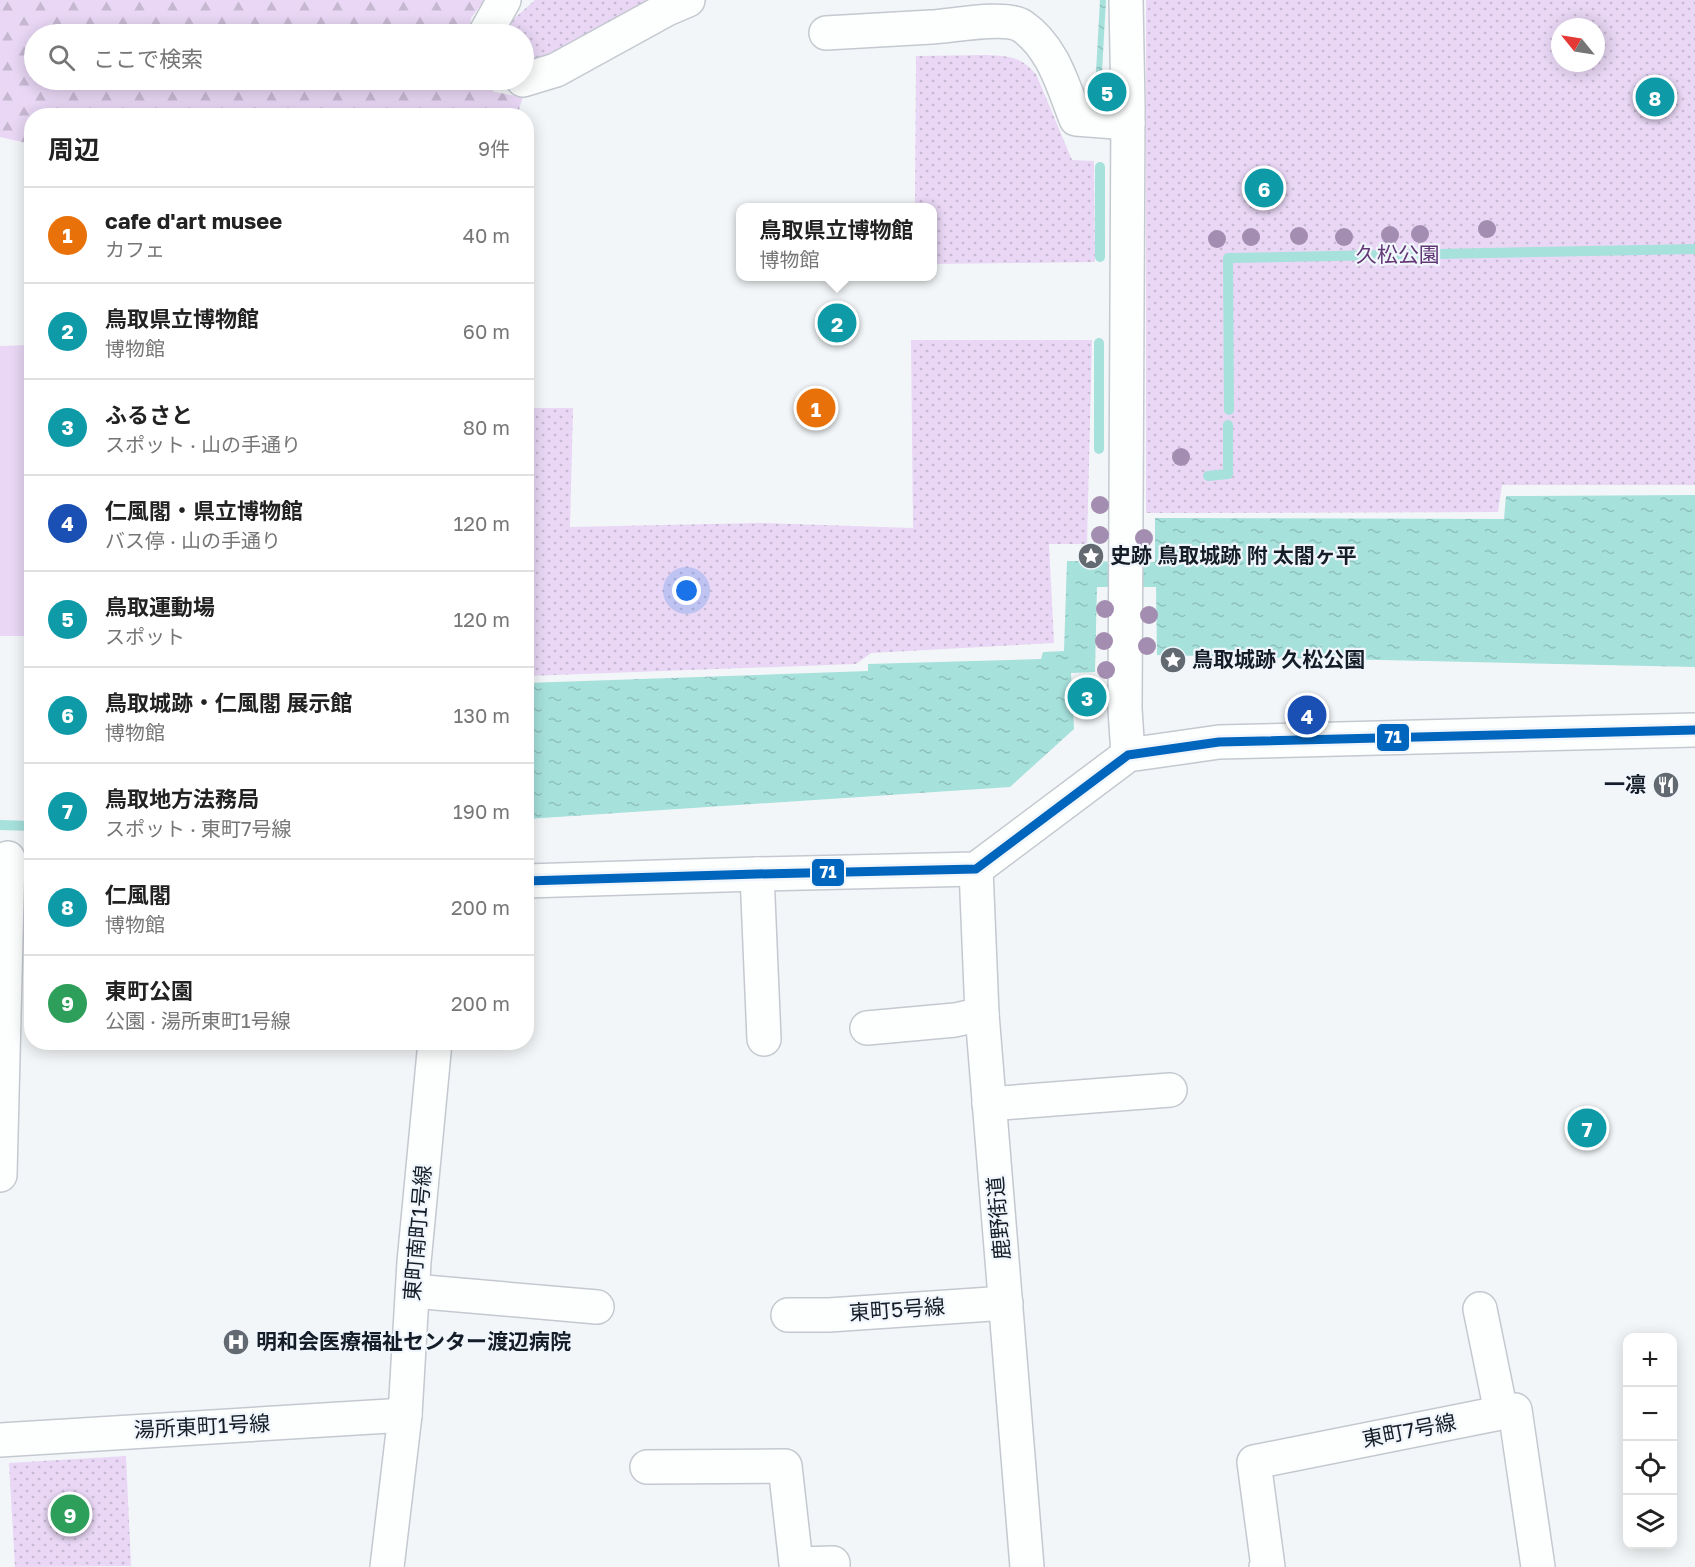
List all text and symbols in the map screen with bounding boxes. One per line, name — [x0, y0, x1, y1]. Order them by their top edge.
north arrow — [1551, 18, 1605, 72]
search box — [24, 24, 534, 90]
icon: search — [45, 41, 78, 74]
text: ここで検索 — [93, 45, 203, 72]
pin: 5 — [1088, 70, 1126, 115]
pin: 8 — [1636, 74, 1674, 120]
text: 周辺 — [48, 134, 100, 165]
text: 9件 — [478, 136, 510, 160]
pin: 6 — [1244, 166, 1284, 210]
popup — [736, 203, 937, 281]
text: cafe d'art musee — [105, 207, 282, 234]
text: 鳥取県立博物館 — [759, 216, 914, 243]
text: 1 — [62, 223, 73, 247]
text: 40 m — [463, 223, 510, 247]
text: カフェ — [105, 237, 165, 261]
park label: 久松公園 — [1356, 241, 1440, 267]
text: 博物館 — [759, 247, 819, 271]
pin: 2 — [818, 300, 856, 346]
text: 鳥取県立博物館 — [105, 305, 259, 332]
text: 2 — [61, 319, 74, 343]
text: 60 m — [463, 319, 510, 343]
text: 博物館 — [105, 336, 165, 360]
pin: 1 — [796, 386, 836, 430]
text: ふるさと — [105, 401, 193, 428]
text: 3 — [61, 415, 74, 439]
text: 80 m — [463, 415, 510, 439]
text: スポット · 山の手通り — [105, 432, 301, 456]
text: 仁風閣・県立博物館 — [105, 497, 303, 524]
text: 4 — [61, 511, 74, 535]
text: 120 m — [454, 511, 510, 535]
text: バス停 · 山の手通り — [105, 528, 281, 552]
place icon: 史跡 鳥取城跡 附 太閤ヶ平 — [1076, 541, 1106, 571]
place label: 史跡 鳥取城跡 附 太閤ヶ平 — [1110, 542, 1357, 568]
your location — [672, 576, 701, 605]
text: 鳥取運動場 — [105, 593, 215, 620]
text: 5 — [61, 607, 74, 631]
text: 120 m — [454, 607, 510, 631]
text: スポット — [105, 624, 185, 648]
place icon: 鳥取城跡 久松公園 — [1158, 645, 1188, 675]
place label: 鳥取城跡 久松公園 — [1192, 646, 1365, 672]
pin: 3 — [1068, 674, 1106, 720]
text: 鳥取城跡・仁風閣 展示館 — [105, 689, 353, 716]
pin: 4 — [1288, 692, 1326, 738]
text: 6 — [61, 703, 74, 727]
text: 130 m — [454, 703, 510, 727]
text: 博物館 — [105, 720, 165, 744]
line badge: 71 — [1376, 723, 1410, 752]
text: 71 — [1385, 727, 1401, 747]
restaurant icon: 一凛 — [1651, 770, 1681, 800]
place label: 一凛 — [1604, 771, 1646, 797]
text: 鳥取地方法務局 — [105, 785, 259, 812]
text: 7 — [62, 799, 73, 823]
text: 190 m — [453, 799, 510, 823]
text: スポット · 東町7号線 — [105, 816, 292, 840]
line badge: 71 — [811, 858, 845, 887]
text: 71 — [820, 862, 836, 882]
text: 仁風閣 — [105, 881, 171, 908]
text: 8 — [61, 895, 74, 919]
text: 200 m — [451, 895, 510, 919]
text: 博物館 — [105, 912, 165, 936]
text: 東町公園 — [105, 977, 193, 1004]
text: 9 — [61, 991, 74, 1015]
text: 200 m — [451, 991, 510, 1015]
text: 公園 · 湯所東町1号線 — [105, 1008, 291, 1032]
pin: 7 — [1568, 1106, 1606, 1150]
street label: 東町南町1号線 — [398, 1164, 436, 1302]
street label: 鹿野街道 — [981, 1175, 1015, 1261]
street label: 東町5号線 — [848, 1293, 946, 1325]
hospital icon: 明和会医療福祉センター渡辺病院 — [221, 1327, 251, 1357]
place label: 明和会医療福祉センター渡辺病院 — [256, 1328, 571, 1354]
map controls — [1623, 1333, 1677, 1549]
button: + — [1623, 1333, 1677, 1387]
button: − — [1623, 1387, 1677, 1441]
street label: 東町7号線 — [1360, 1408, 1458, 1452]
street label: 湯所東町1号線 — [133, 1409, 271, 1443]
button: locate — [1623, 1441, 1677, 1495]
pin: 9 — [50, 1492, 90, 1537]
button: layers — [1623, 1495, 1677, 1549]

